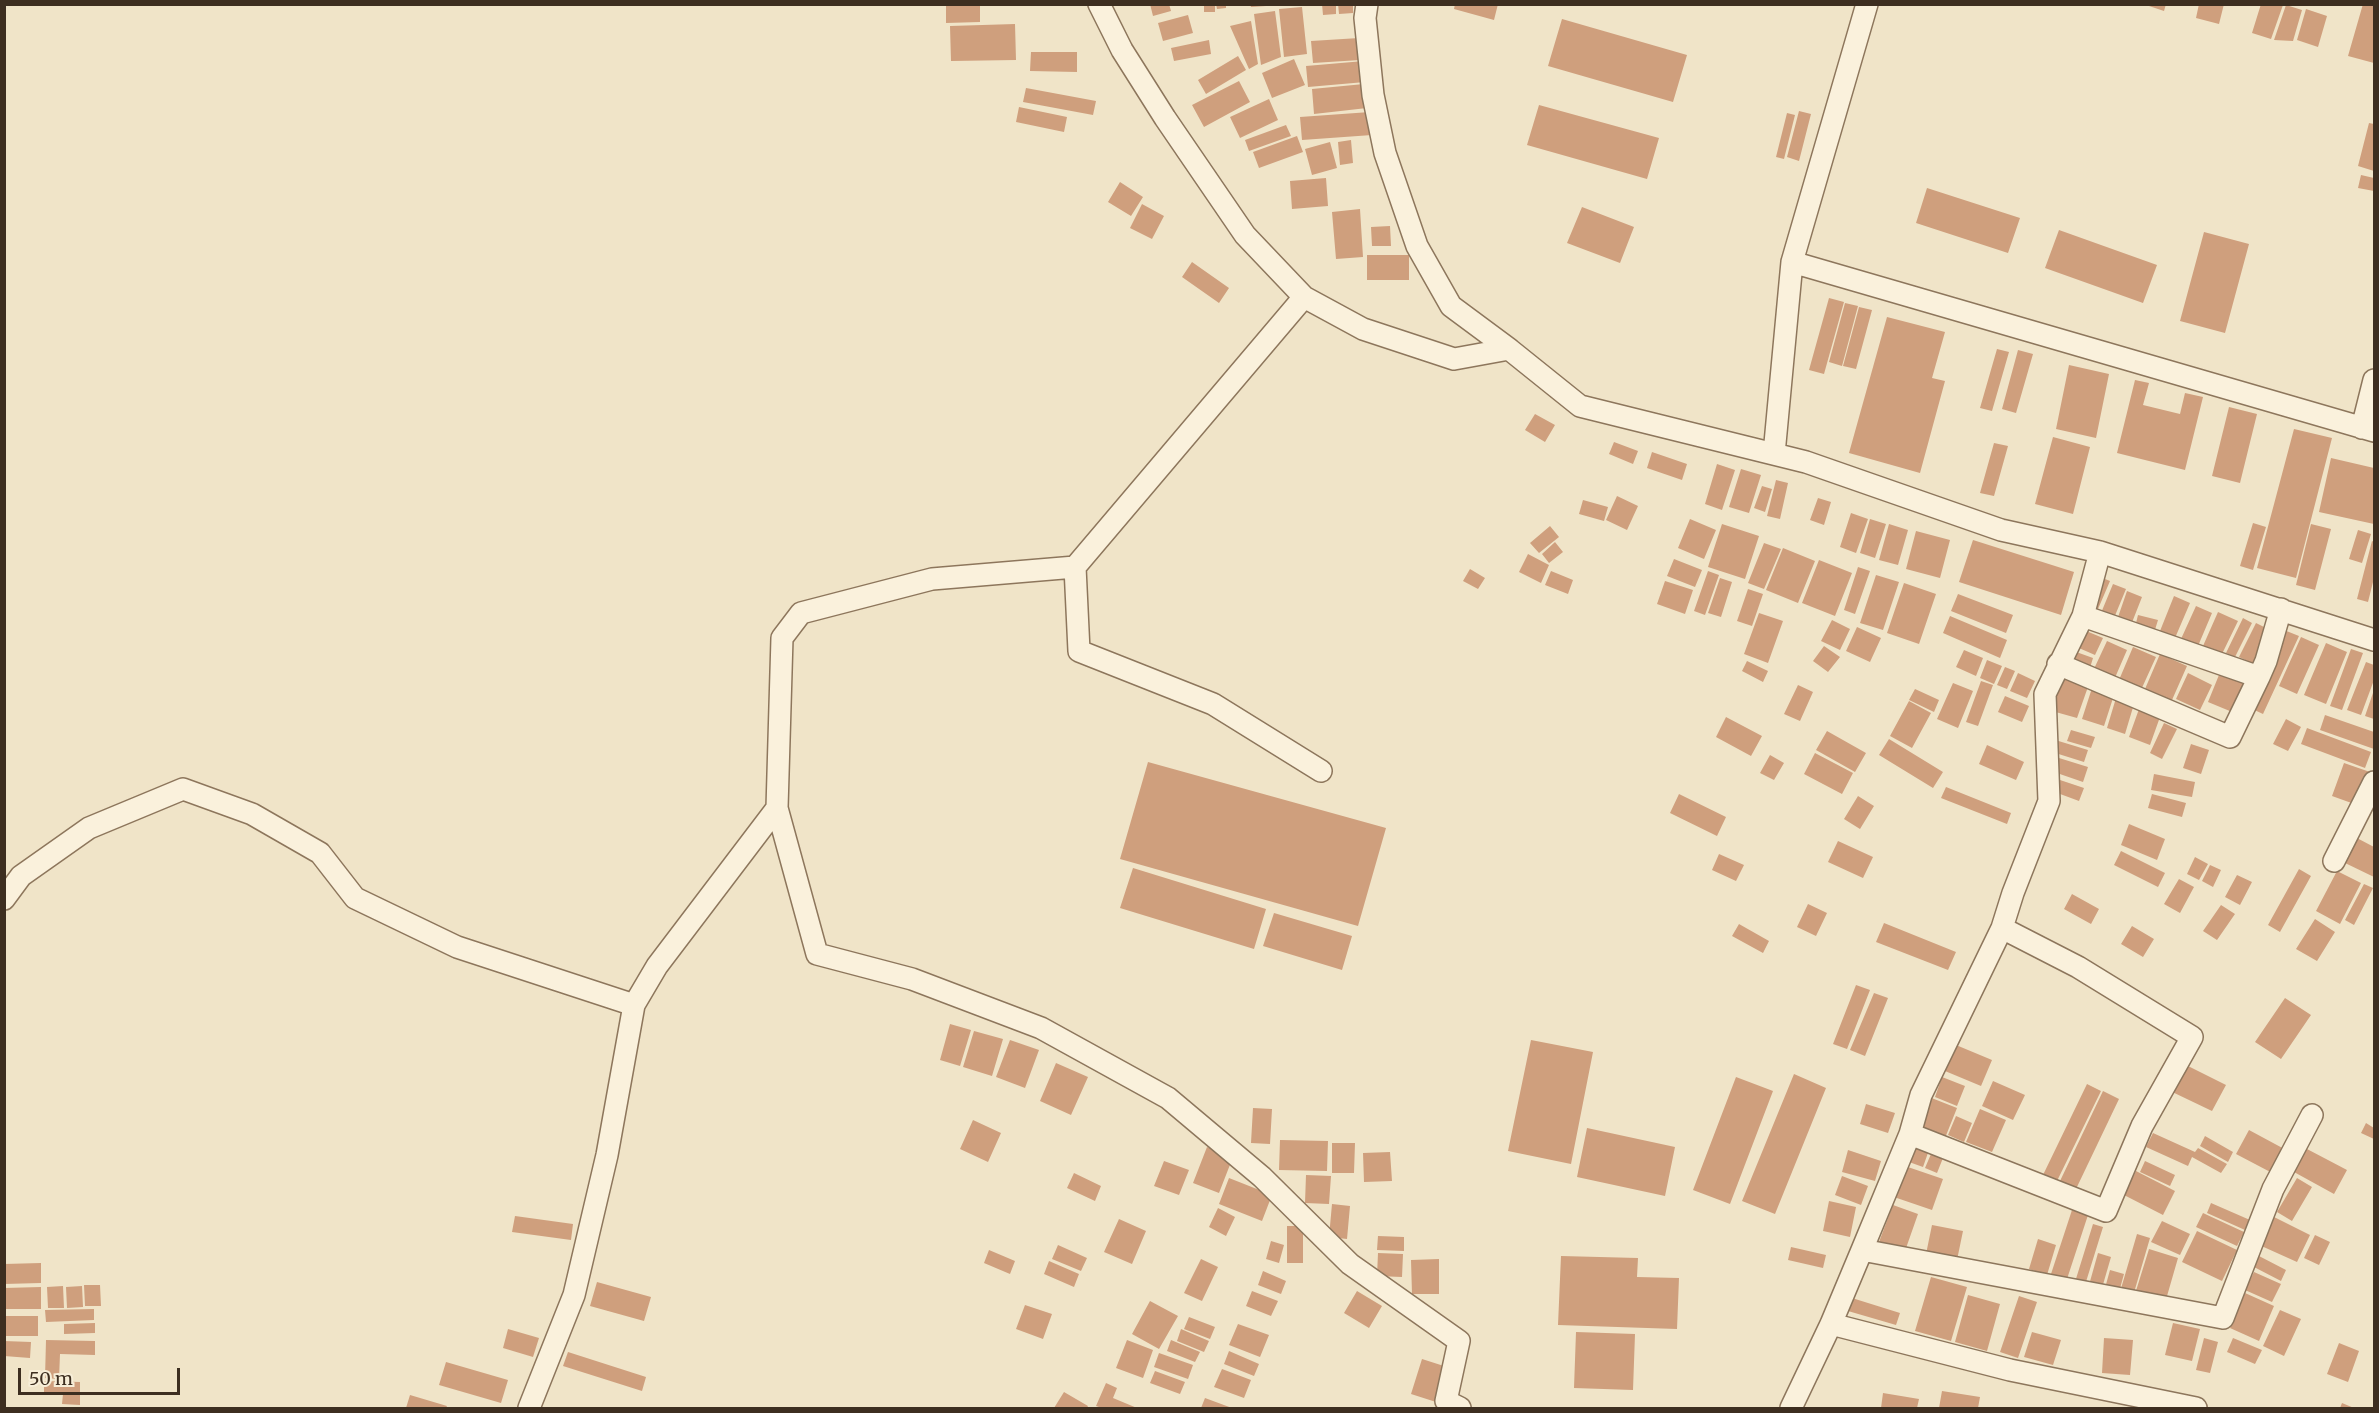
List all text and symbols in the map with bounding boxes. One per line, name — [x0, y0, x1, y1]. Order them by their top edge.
scale bar — [21, 1356, 183, 1394]
text: 50 m — [29, 1367, 73, 1390]

